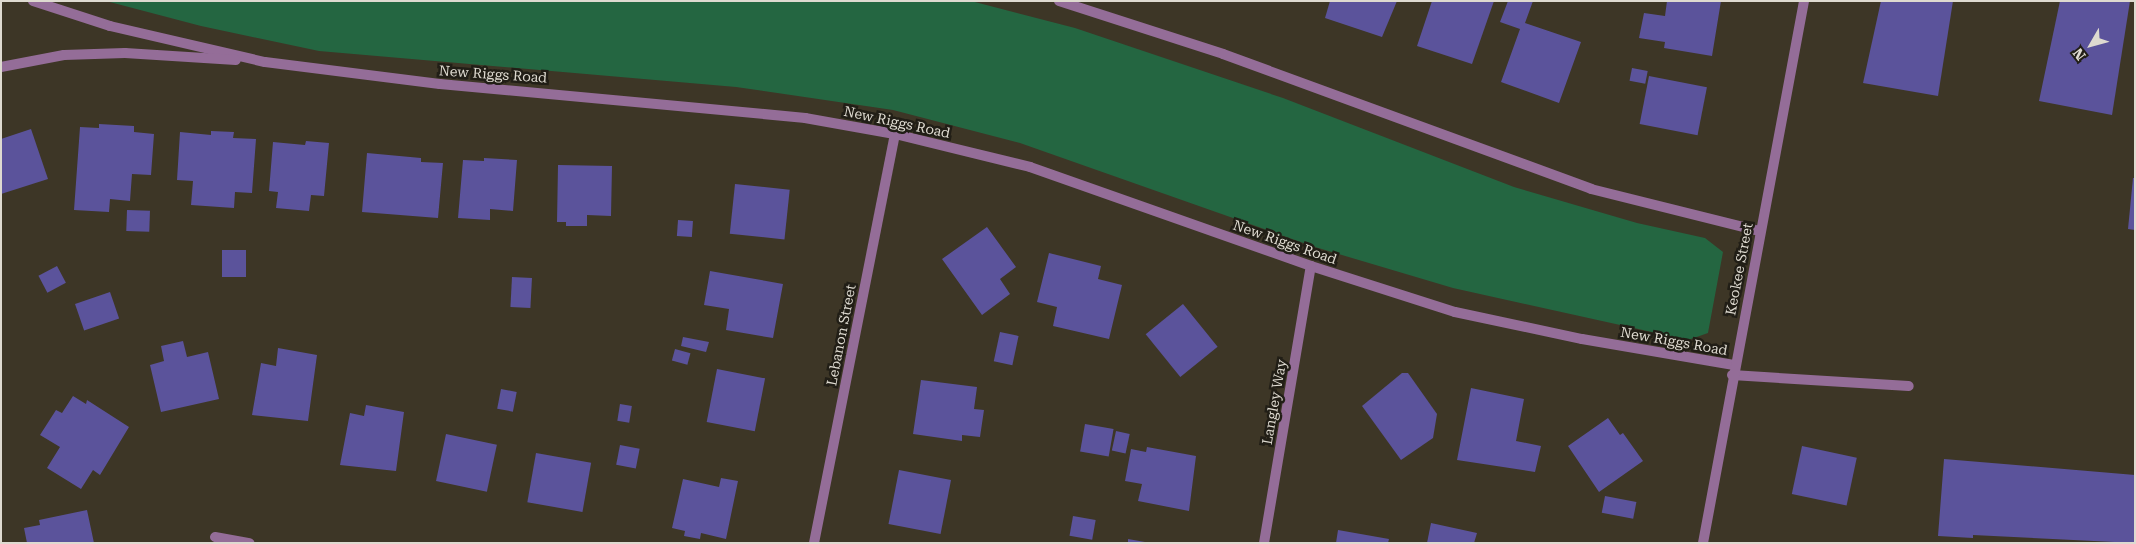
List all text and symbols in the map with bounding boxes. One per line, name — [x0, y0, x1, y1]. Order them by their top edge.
north arrow — [2066, 20, 2116, 70]
text: N — [2070, 45, 2089, 63]
street label: New Riggs Road — [438, 62, 548, 86]
street label: New Riggs Road — [842, 103, 952, 141]
street label: New Riggs Road — [1231, 216, 1339, 268]
street label: Keokee Street — [1722, 221, 1756, 317]
street label: Lebanon Street — [823, 283, 859, 387]
street label: New Riggs Road — [1619, 323, 1729, 359]
street label: Langley Way — [1258, 358, 1290, 446]

